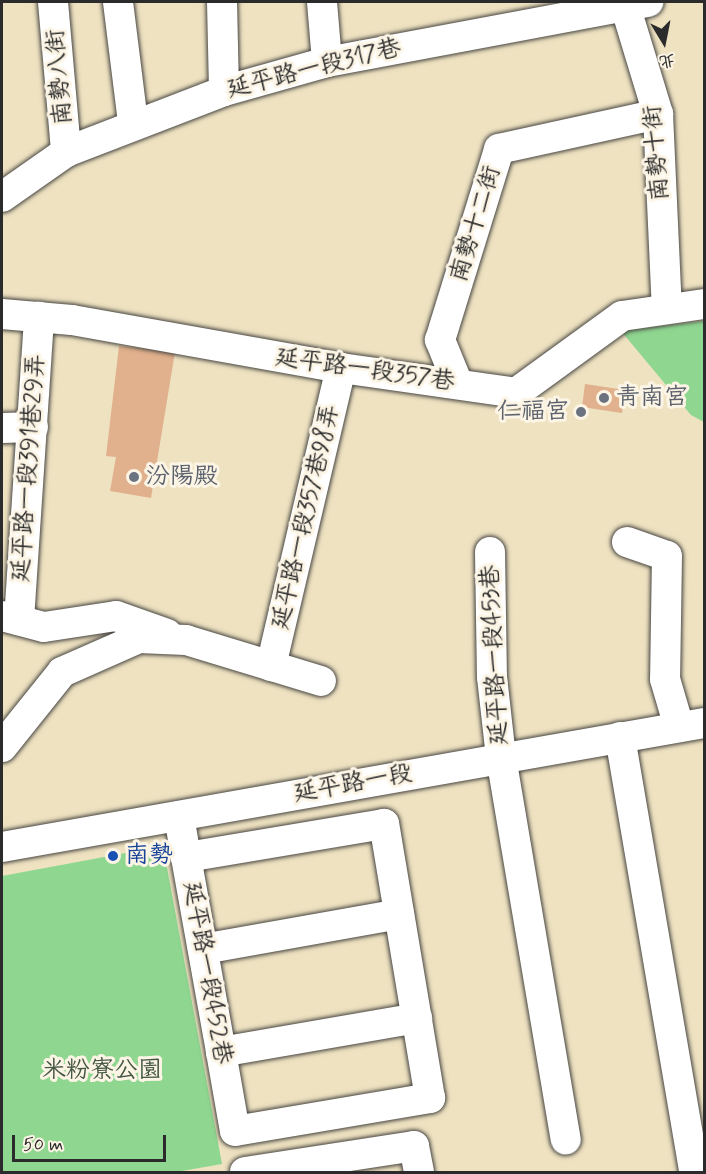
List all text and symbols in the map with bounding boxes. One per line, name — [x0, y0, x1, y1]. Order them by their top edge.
north arrow — [634, 12, 694, 72]
street label: 南勢八街 — [41, 28, 79, 126]
street label: 延平路一段317巷 — [224, 33, 404, 105]
text: 北 — [658, 48, 677, 72]
street label: 南勢十街 — [638, 104, 676, 202]
street label: 南勢十二街 — [445, 162, 507, 286]
street label: 延平路一段357巷 — [273, 343, 457, 397]
street label: 延平路一段391巷29弄 — [7, 353, 51, 583]
place label: 青南宫 — [616, 384, 688, 412]
marker: 青南宫 — [597, 391, 611, 405]
place label: 仁福宫 — [497, 398, 569, 426]
street label: 延平路一段357巷98弄 — [266, 402, 346, 632]
marker: 仁福宫 — [574, 405, 588, 419]
place label: 汾陽殿 — [146, 463, 218, 491]
marker: 汾陽殿 — [127, 470, 141, 484]
street label: 延平路一段453巷 — [476, 564, 514, 746]
street label: 延平路一段 — [291, 759, 415, 809]
place label: 南勢 — [125, 842, 173, 870]
marker: 南勢 — [106, 849, 120, 863]
street label: 延平路一段452巷 — [177, 879, 237, 1067]
park label: 米粉寮公園 — [42, 1057, 162, 1085]
scale bar — [15, 1123, 170, 1161]
text: 50 m — [23, 1133, 63, 1157]

